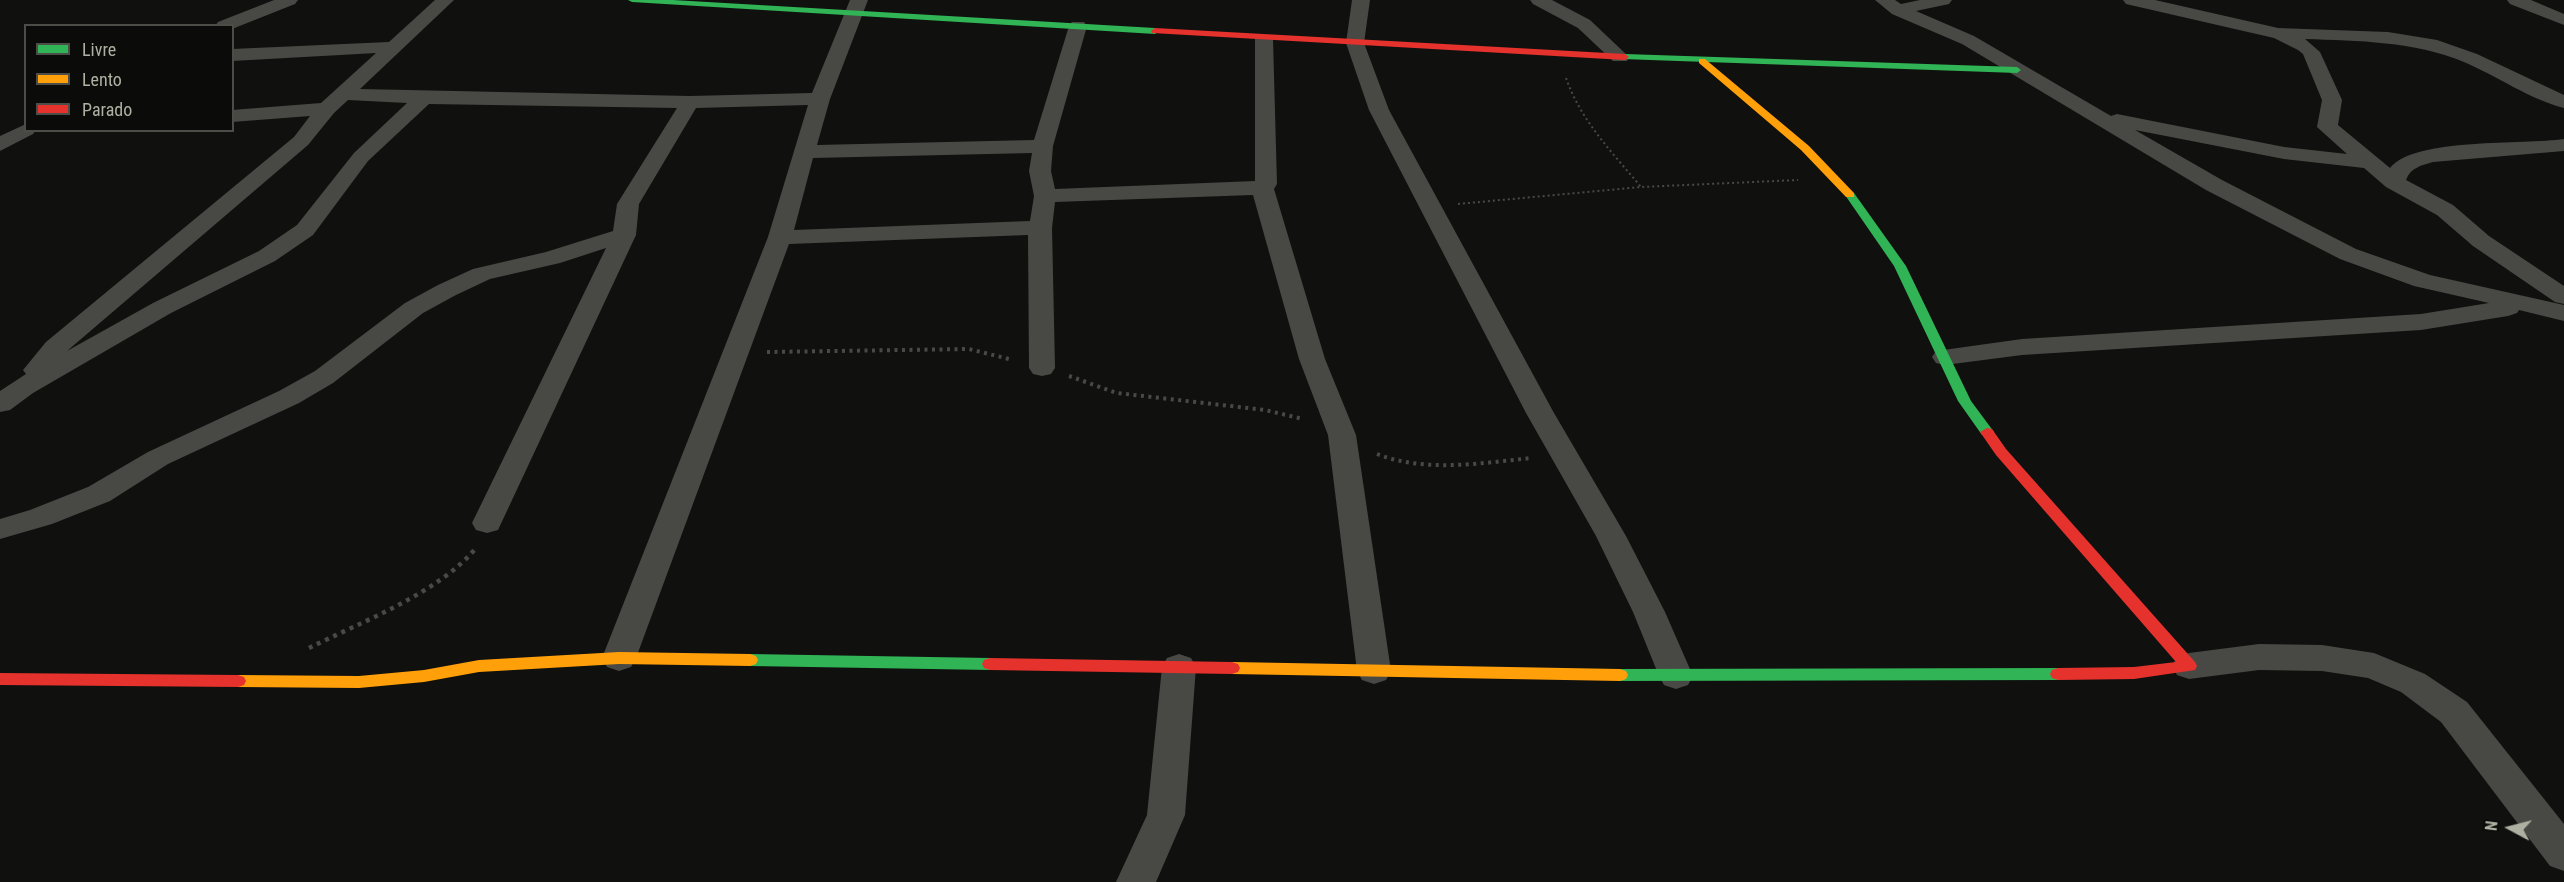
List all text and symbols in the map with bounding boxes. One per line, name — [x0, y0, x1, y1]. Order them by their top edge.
legend — [24, 24, 234, 132]
text: Livre — [82, 39, 116, 60]
text: Lento — [82, 69, 122, 90]
text: Parado — [82, 99, 132, 120]
north arrow — [2480, 798, 2540, 858]
text: N — [2482, 820, 2502, 832]

